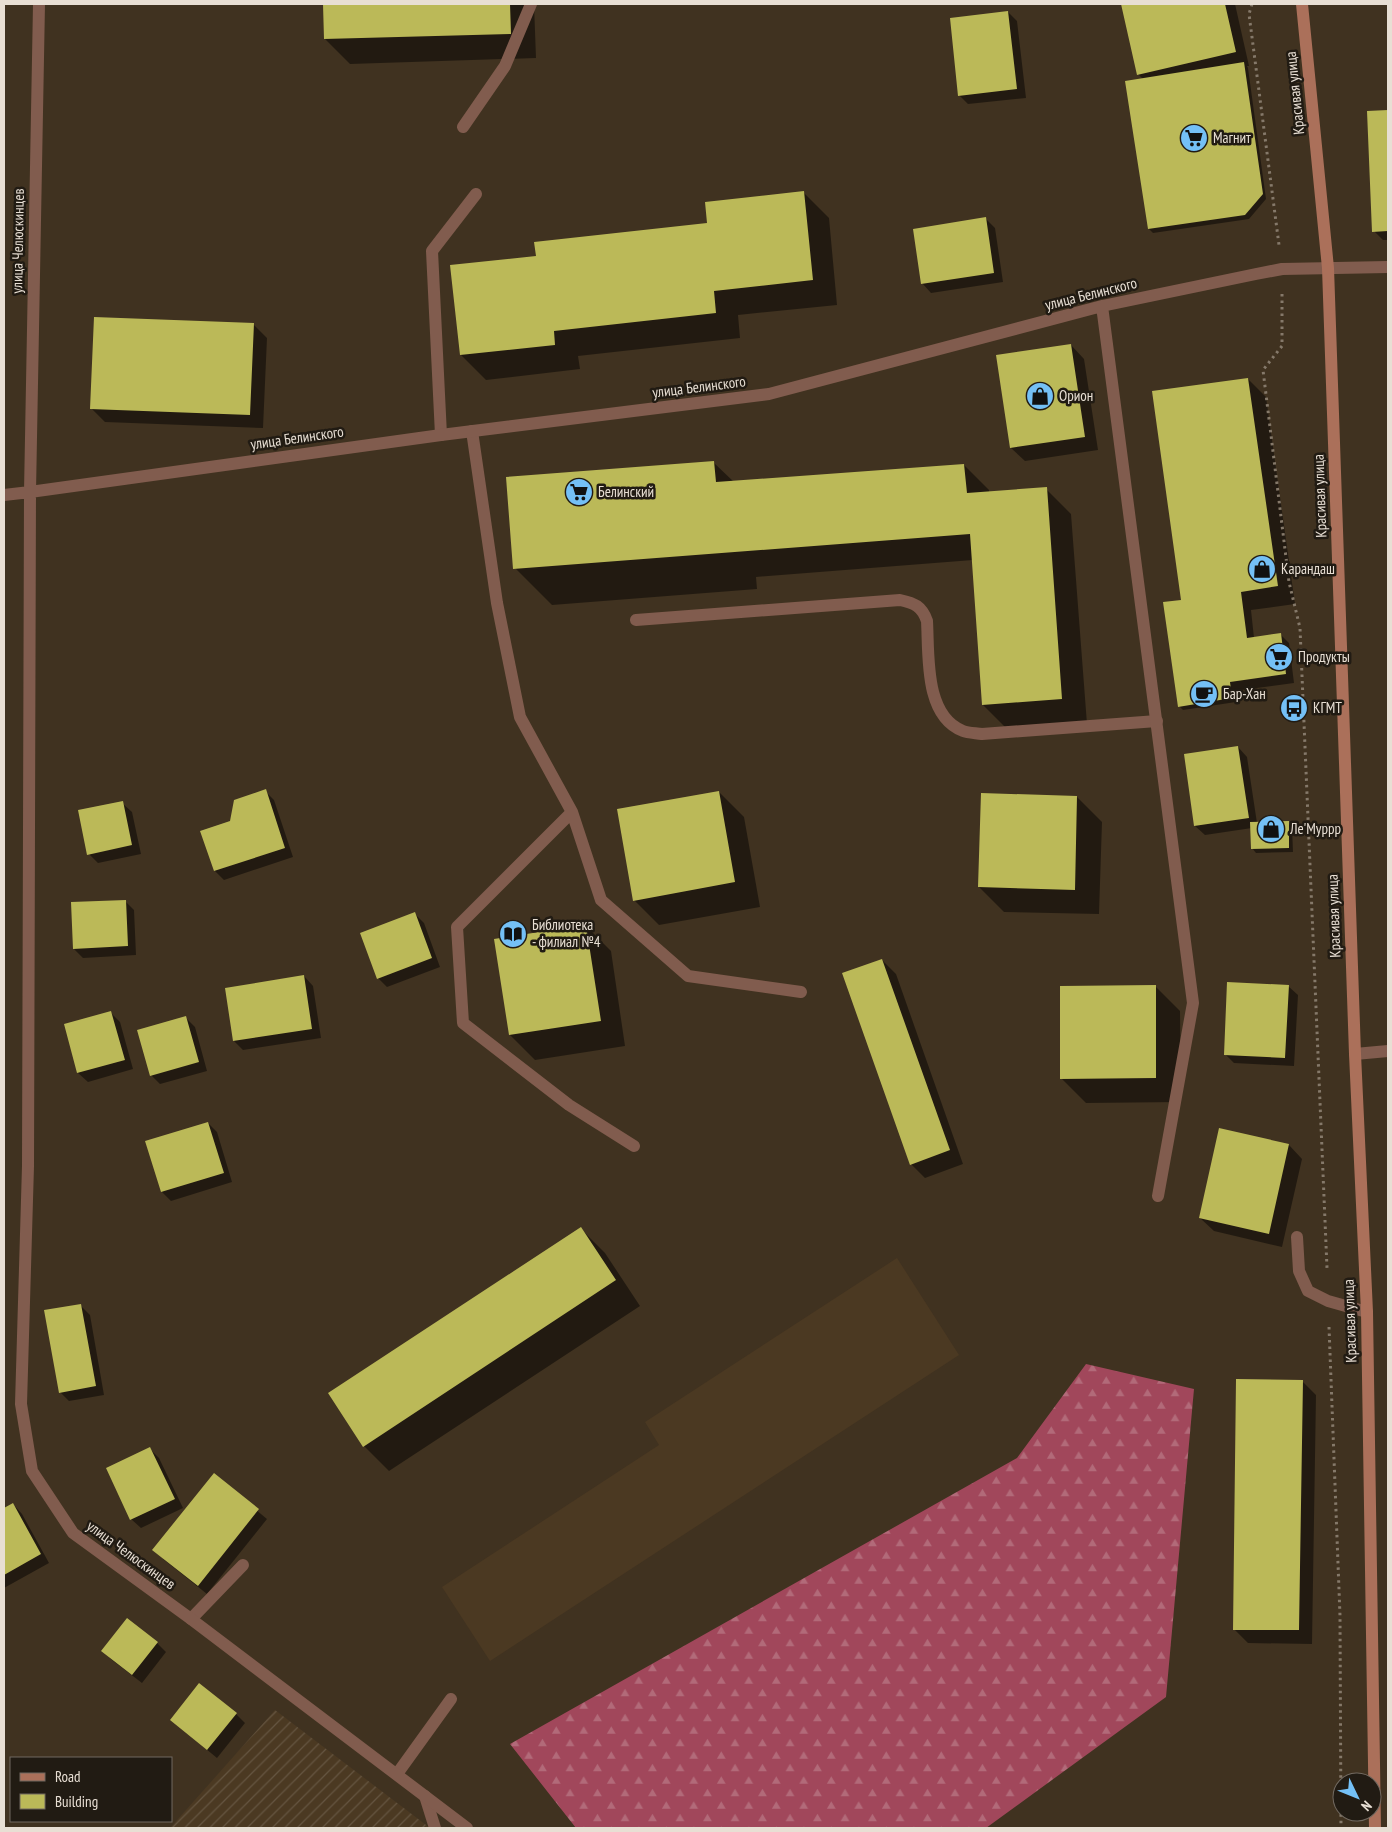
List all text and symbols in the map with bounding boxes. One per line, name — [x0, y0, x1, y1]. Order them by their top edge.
street label: Красивая улица — [1281, 50, 1308, 136]
supermarket icon: Магнит — [1179, 123, 1209, 153]
place label: Магнит — [1213, 128, 1251, 147]
street label: улица Челюскинцев — [7, 188, 28, 294]
street label: улица Белинского — [1043, 273, 1139, 314]
street label: улица Белинского — [651, 371, 747, 402]
shop icon: Орион — [1025, 381, 1055, 411]
place label: Орион — [1059, 386, 1093, 405]
street label: улица Белинского — [249, 422, 345, 453]
street label: Красивая улица — [1309, 454, 1330, 538]
supermarket icon: Белинский — [564, 477, 594, 507]
place label: Белинский — [598, 482, 654, 501]
shop icon: Карандаш — [1247, 554, 1277, 584]
place label: Карандаш — [1281, 559, 1335, 578]
supermarket icon: Продукты — [1264, 642, 1294, 672]
place label: Продукты — [1298, 647, 1350, 666]
cafe icon: Бар-Хан — [1189, 679, 1219, 709]
place label: Бар-Хан — [1223, 684, 1266, 703]
bus stop icon: КГМТ — [1279, 693, 1309, 723]
place label: КГМТ — [1313, 698, 1342, 717]
shop icon: Ле'Муррр — [1256, 814, 1286, 844]
place label: Ле'Муррр — [1289, 819, 1341, 838]
street label: Красивая улица — [1323, 874, 1344, 958]
place label: Библиотека - филиал №4 — [532, 915, 601, 951]
library icon: Библиотека - филиал №4 — [498, 919, 528, 949]
street label: Красивая улица — [1339, 1279, 1360, 1363]
street label: улица Челюскинцев — [83, 1516, 179, 1593]
legend — [10, 1757, 172, 1822]
text: Road — [55, 1767, 81, 1786]
north arrow — [1332, 1772, 1382, 1822]
text: Building — [55, 1792, 98, 1811]
text: N — [1357, 1797, 1376, 1815]

